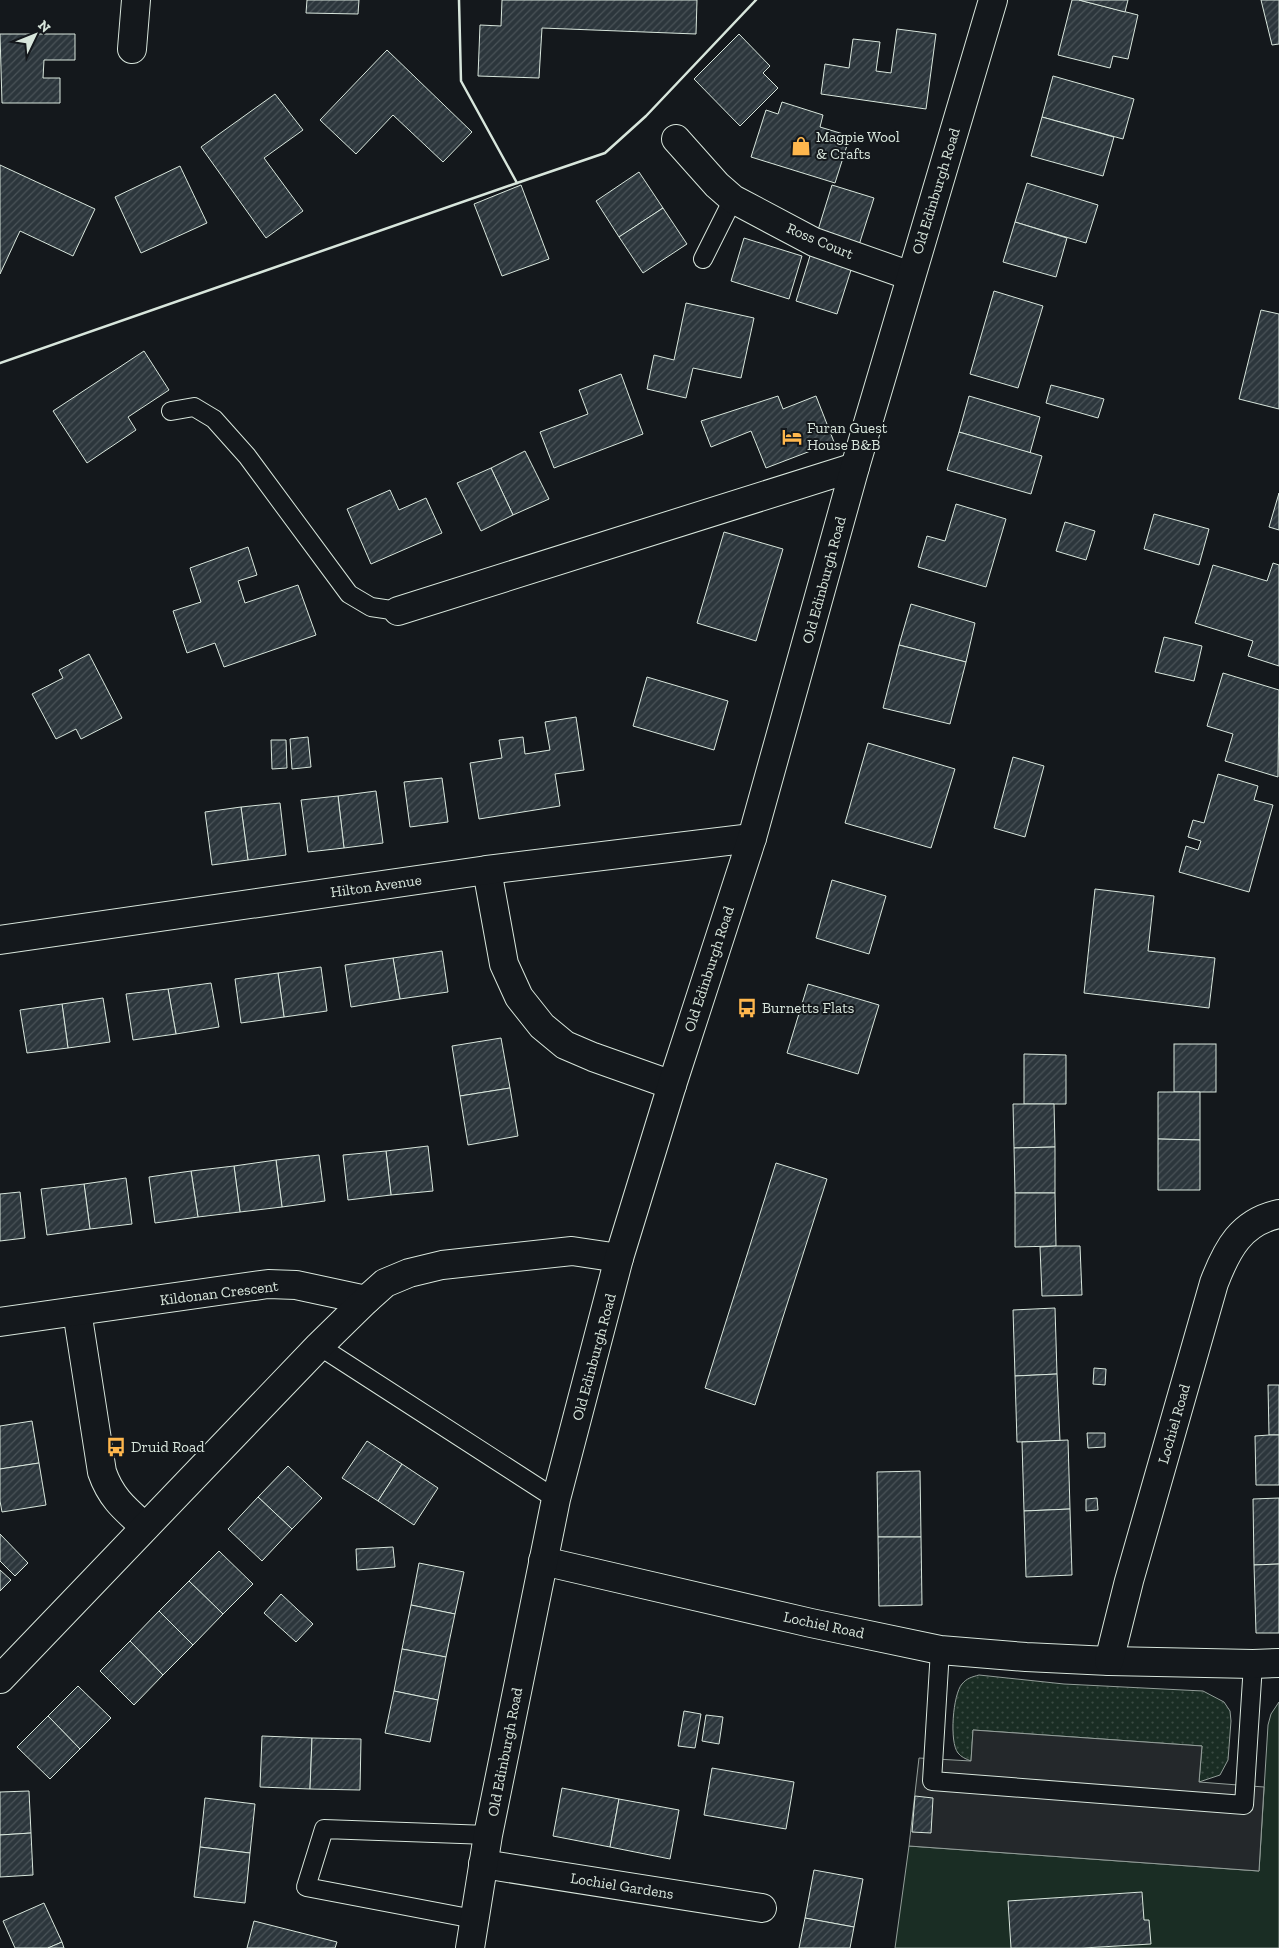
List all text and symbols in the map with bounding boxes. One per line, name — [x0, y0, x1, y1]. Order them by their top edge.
north arrow — [10, 10, 60, 60]
text: N — [34, 17, 54, 36]
street label: Old Edinburgh Road — [908, 125, 964, 256]
place label: Magpie Wool & Crafts — [816, 128, 900, 163]
shop icon: Magpie Wool & Crafts — [790, 135, 812, 157]
street label: Ross Court — [784, 219, 857, 263]
place label: Furan Guest House B&B — [807, 419, 888, 454]
hotel icon: Furan Guest House B&B — [781, 426, 803, 448]
street label: Old Edinburgh Road — [798, 514, 850, 646]
street label: Hilton Avenue — [329, 871, 423, 901]
street label: Old Edinburgh Road — [680, 903, 738, 1034]
bus stop icon: Burnetts Flats — [736, 997, 758, 1019]
place label: Burnetts Flats — [762, 999, 854, 1017]
street label: Kildonan Crescent — [159, 1277, 280, 1309]
street label: Old Edinburgh Road — [568, 1291, 620, 1423]
street label: Lochiel Road — [1154, 1381, 1194, 1466]
bus stop icon: Druid Road — [105, 1436, 127, 1458]
place label: Druid Road — [131, 1438, 205, 1456]
street label: Lochiel Road — [782, 1608, 867, 1642]
street label: Old Edinburgh Road — [484, 1685, 526, 1818]
street label: Lochiel Gardens — [569, 1869, 675, 1903]

